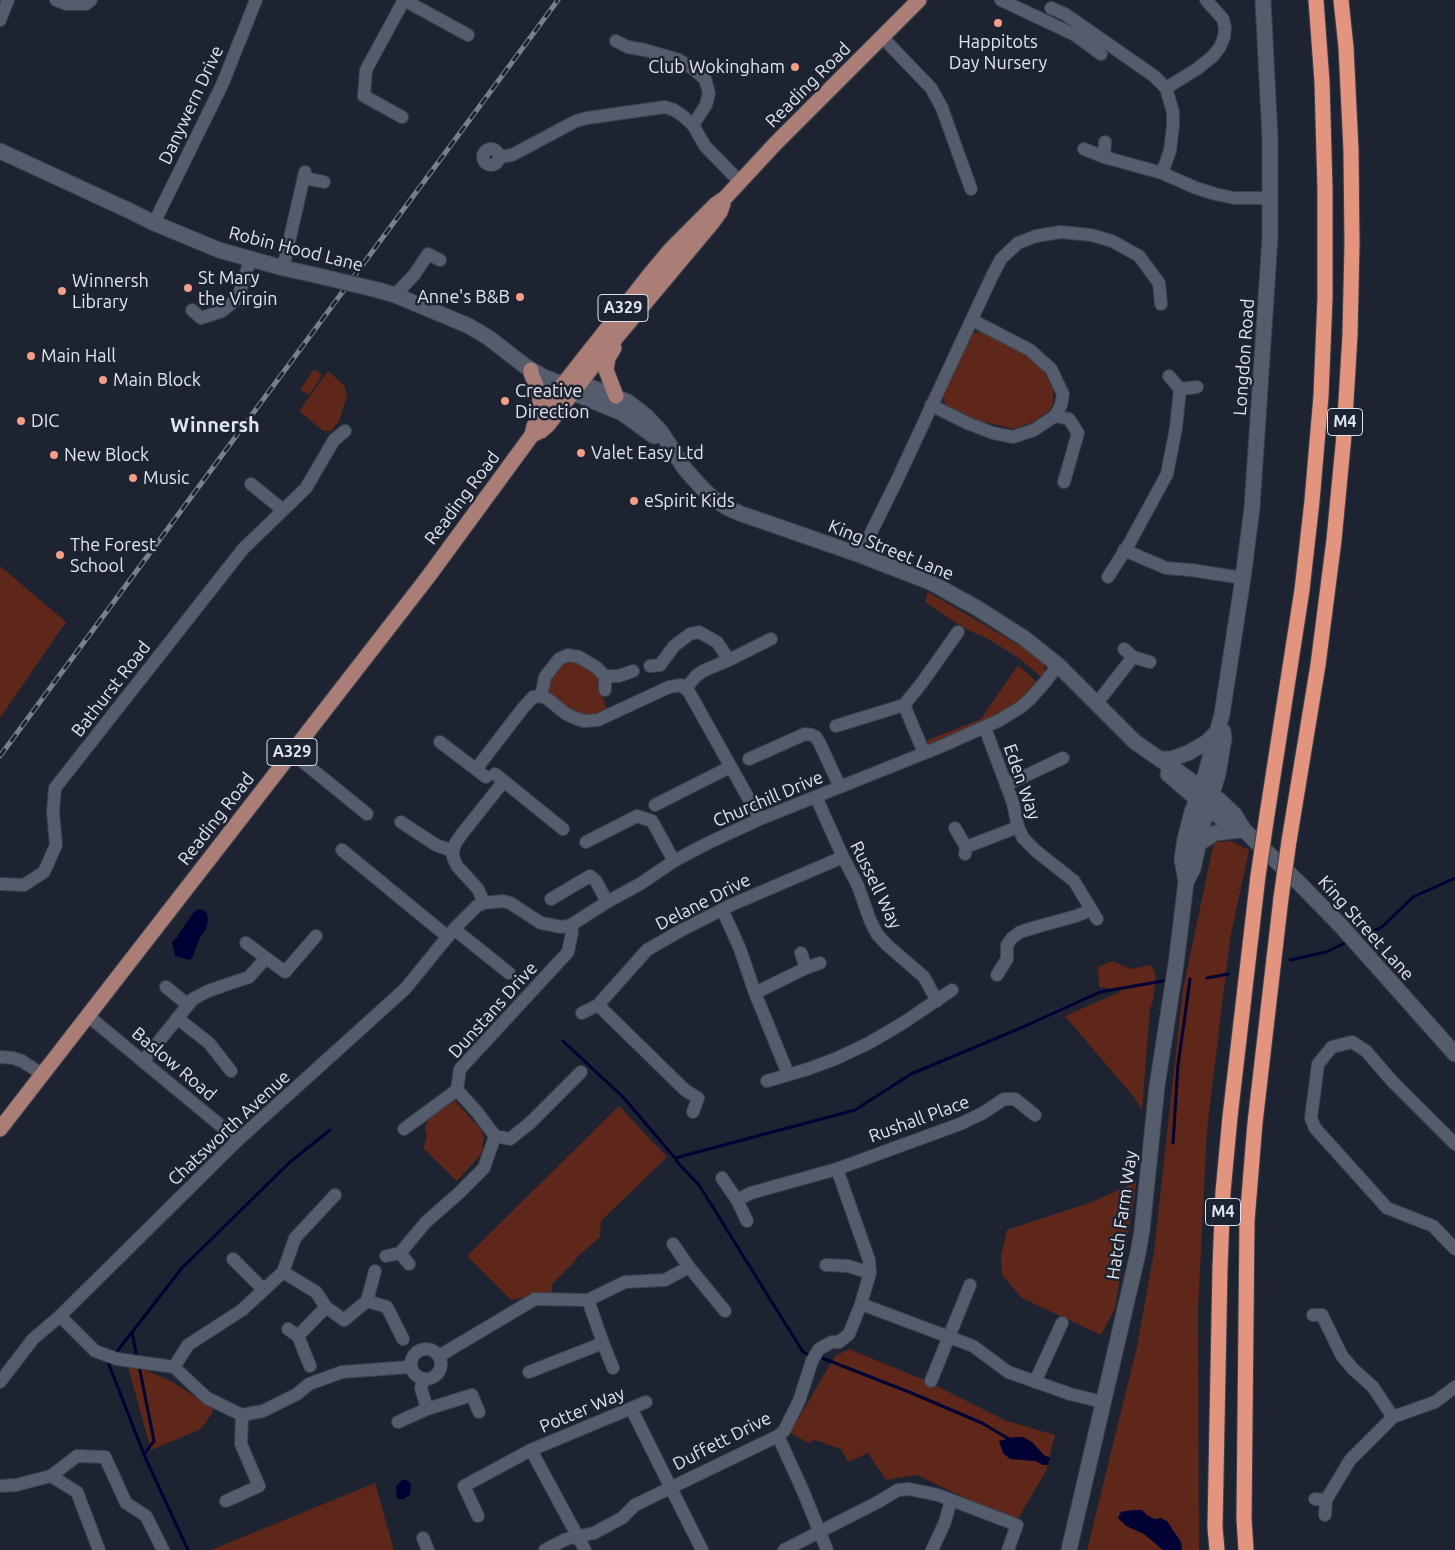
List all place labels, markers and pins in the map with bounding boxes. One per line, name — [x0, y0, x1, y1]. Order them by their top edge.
marker: Happitots Day Nursery — [992, 17, 1004, 29]
place label: Happitots Day Nursery — [949, 31, 1047, 74]
place label: Club Wokingham — [648, 56, 785, 78]
marker: Club Wokingham — [789, 61, 801, 73]
place label: St Mary the Virgin — [198, 267, 278, 310]
place label: Winnersh Library — [72, 270, 149, 312]
marker: St Mary the Virgin — [182, 282, 194, 294]
marker: Winnersh Library — [56, 285, 68, 297]
place label: Anne's B&B — [417, 286, 510, 308]
marker: Anne's B&B — [514, 291, 526, 303]
place label: Main Hall — [41, 345, 116, 367]
marker: Main Hall — [25, 350, 37, 362]
place label: Main Block — [113, 369, 201, 391]
marker: Main Block — [97, 374, 109, 386]
place label: Creative Direction — [515, 380, 589, 422]
marker: Creative Direction — [499, 395, 511, 407]
place label: DIC — [31, 410, 59, 432]
marker: DIC — [15, 415, 27, 427]
place label: Valet Easy Ltd — [591, 442, 704, 464]
place label: New Block — [64, 444, 149, 466]
marker: Valet Easy Ltd — [575, 447, 587, 459]
marker: New Block — [48, 449, 60, 461]
place label: Music — [143, 467, 189, 489]
marker: Music — [127, 472, 139, 484]
place label: eSpirit Kids — [644, 490, 735, 512]
marker: eSpirit Kids — [628, 495, 640, 507]
place label: The Forest School — [70, 534, 156, 576]
marker: The Forest School — [54, 549, 66, 561]

